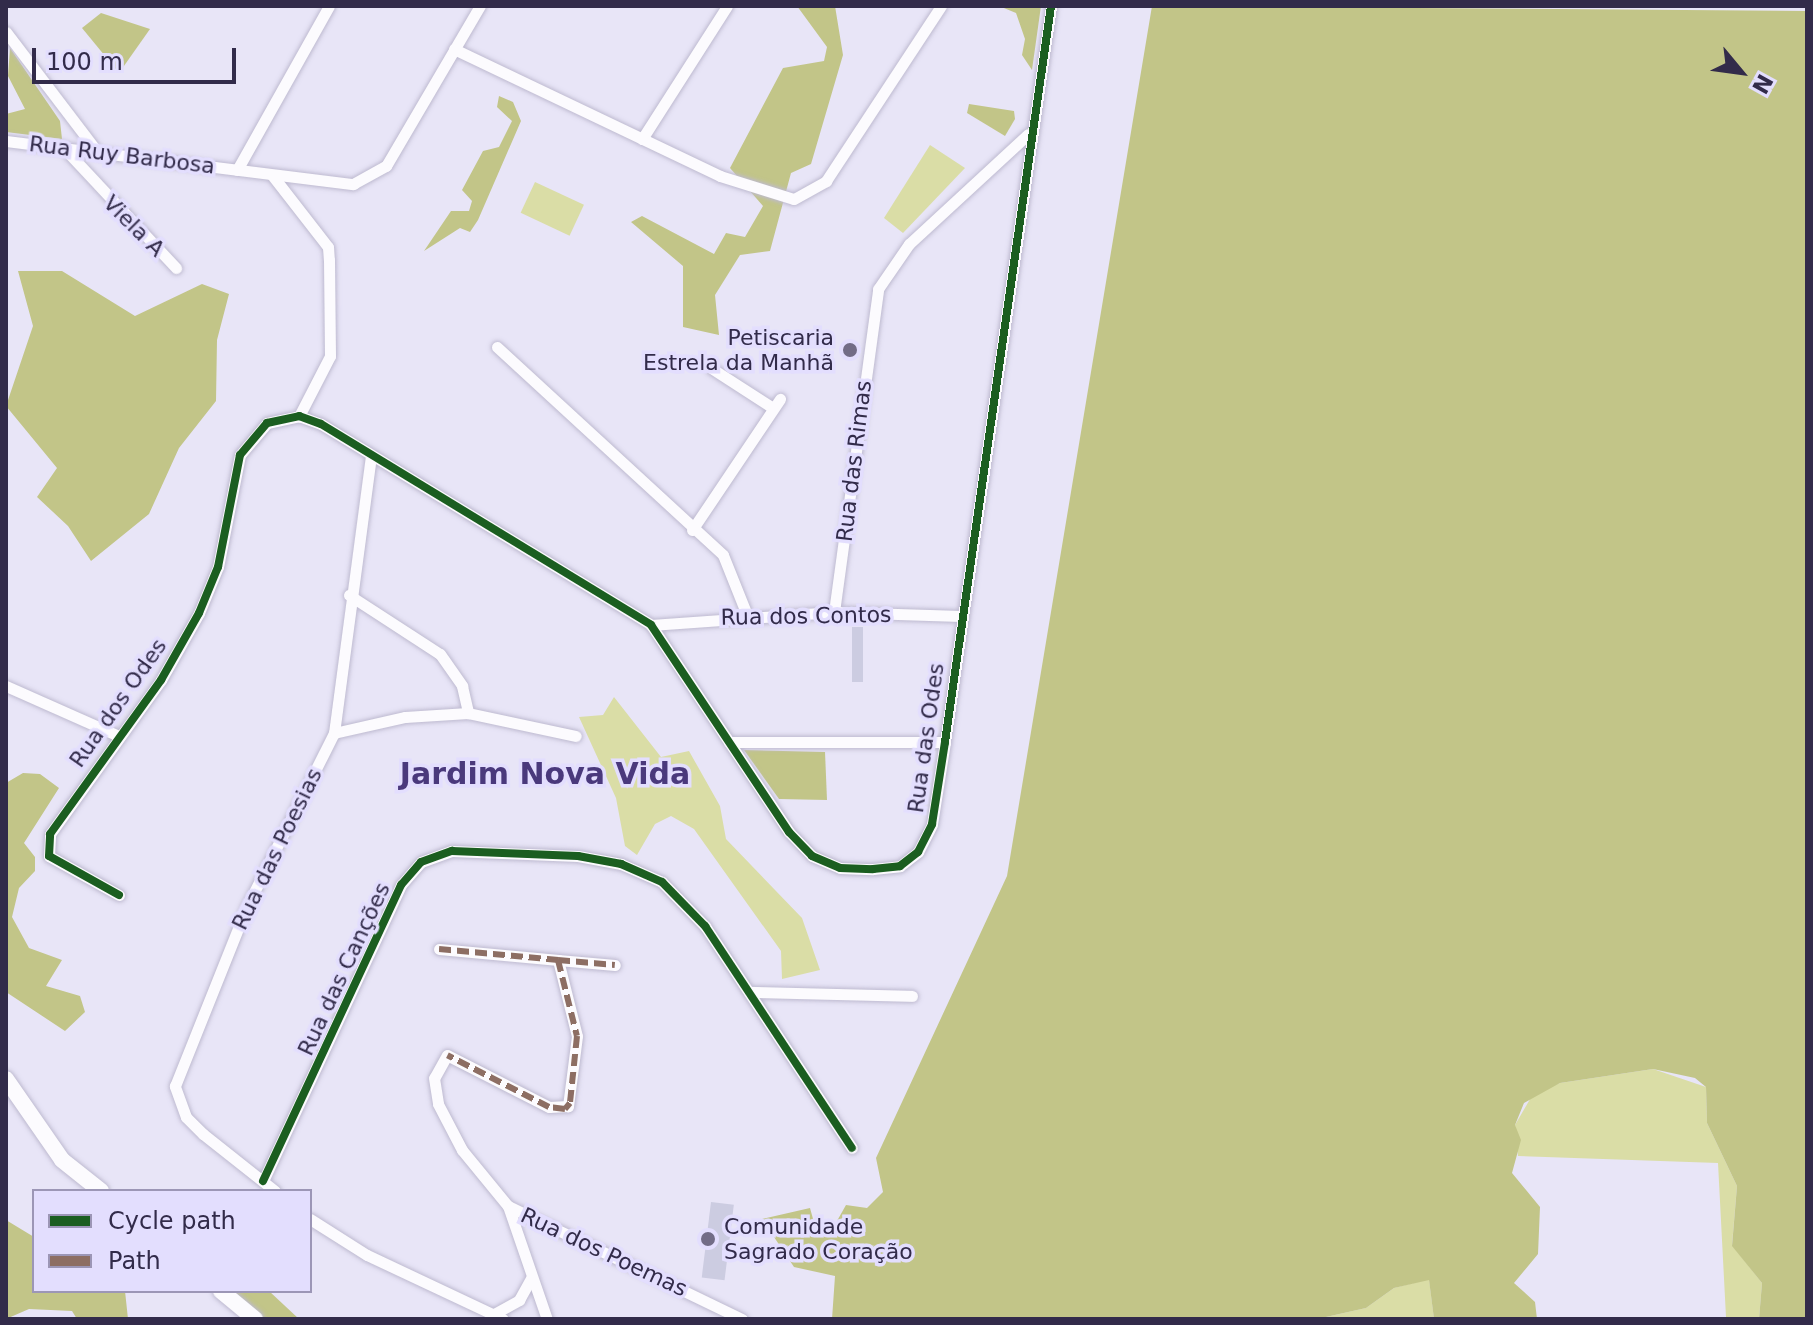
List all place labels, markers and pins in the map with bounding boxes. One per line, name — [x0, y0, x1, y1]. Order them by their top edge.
place label: Petiscaria Estrela da Manhã — [643, 324, 834, 376]
marker: Petiscaria Estrela da Manhã — [841, 341, 859, 359]
place label: Comunidade Sagrado Coração — [724, 1213, 913, 1264]
marker: Comunidade Sagrado Coração — [699, 1230, 717, 1248]

